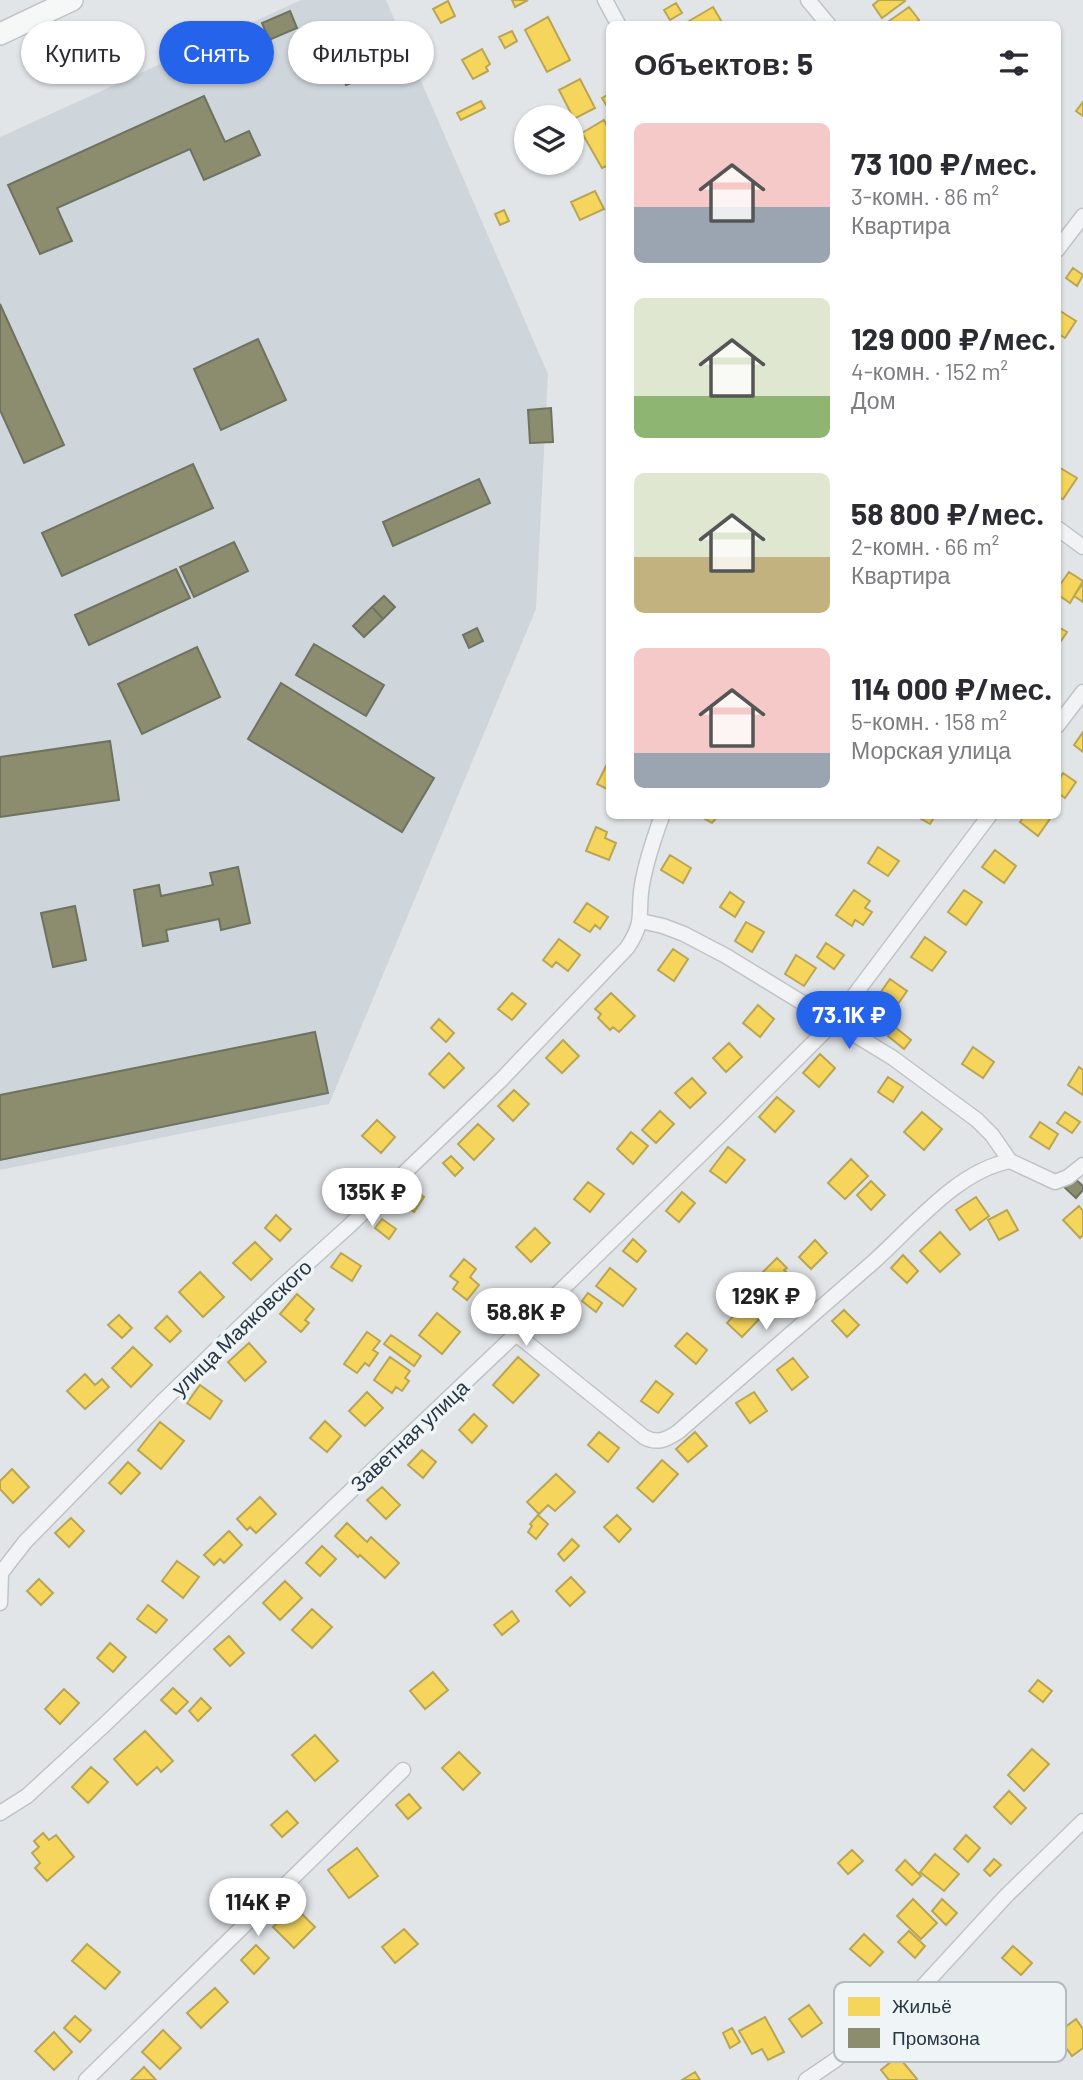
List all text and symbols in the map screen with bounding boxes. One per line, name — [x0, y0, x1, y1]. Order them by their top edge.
chip: Купить — [21, 21, 145, 84]
chip: Снять — [159, 21, 274, 84]
chip: Фильтры — [288, 21, 434, 84]
icon: filters — [995, 44, 1033, 82]
text: Объектов: 5 — [634, 45, 813, 81]
map controls — [514, 105, 584, 175]
button: layers — [514, 105, 584, 175]
text: 73 100 ₽/мес. — [851, 145, 1037, 181]
icon: home — [690, 151, 774, 235]
text: 3-комн. · 86 m² — [851, 182, 999, 210]
text: Квартира — [851, 211, 950, 239]
text: 129 000 ₽/мес. — [851, 320, 1056, 356]
icon: home — [690, 326, 774, 410]
text: 4-комн. · 152 m² — [851, 357, 1008, 385]
text: Дом — [851, 386, 895, 414]
text: 58 800 ₽/мес. — [851, 495, 1044, 531]
icon: home — [690, 501, 774, 585]
text: 2-комн. · 66 m² — [851, 532, 999, 560]
text: Квартира — [851, 561, 950, 589]
text: 114 000 ₽/мес. — [851, 670, 1052, 706]
icon: home — [690, 676, 774, 760]
text: 5-комн. · 158 m² — [851, 707, 1007, 735]
text: Морская улица — [851, 736, 1011, 764]
pin: 73.1K ₽ — [784, 992, 914, 1051]
text: 73.1K ₽ — [812, 1000, 886, 1028]
pin: 135K ₽ — [315, 1168, 429, 1228]
text: 135K ₽ — [338, 1177, 406, 1205]
street label: улица Маяковского — [166, 1254, 316, 1400]
pin: 129K ₽ — [709, 1272, 823, 1332]
text: 129K ₽ — [732, 1281, 800, 1309]
pin: 58.8K ₽ — [461, 1288, 591, 1348]
text: 58.8K ₽ — [487, 1297, 565, 1325]
street label: Заветная улица — [345, 1374, 474, 1496]
pin: 114K ₽ — [201, 1878, 315, 1938]
text: 114K ₽ — [225, 1887, 291, 1915]
legend — [834, 1982, 1066, 2062]
text: Жильё — [892, 1994, 952, 2017]
text: Промзона — [892, 2026, 980, 2049]

